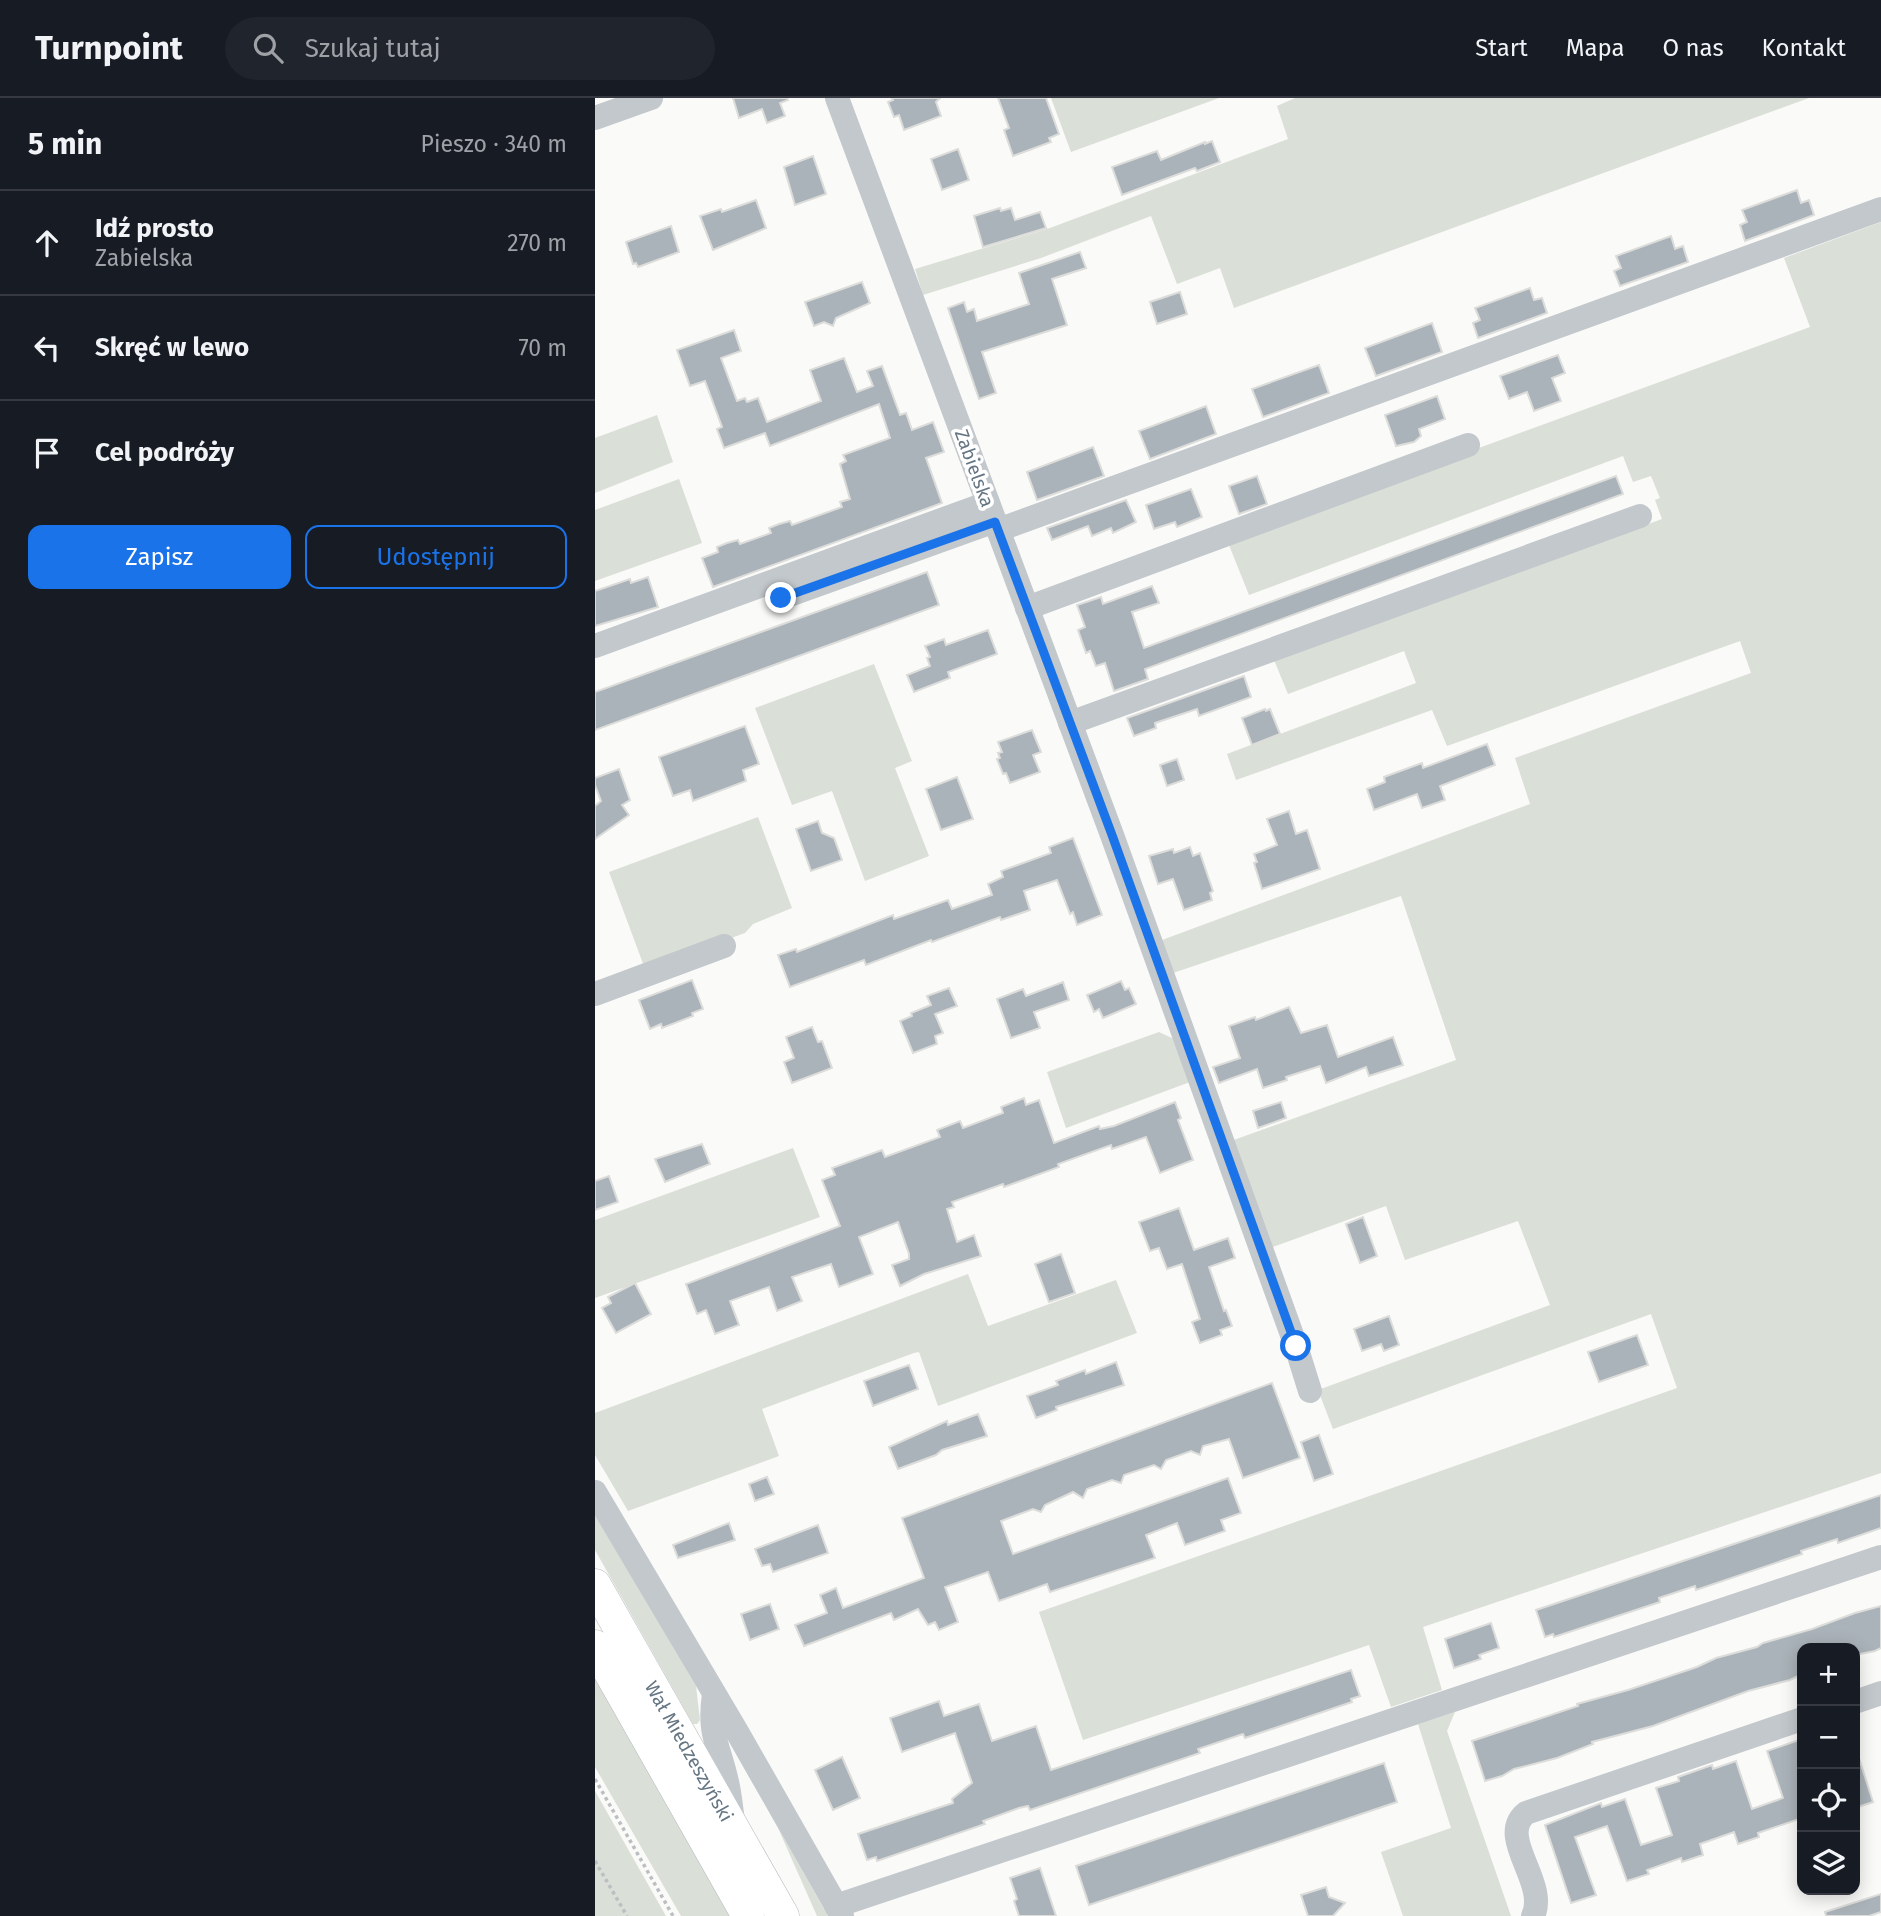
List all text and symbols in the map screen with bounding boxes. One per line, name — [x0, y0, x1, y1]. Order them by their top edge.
search box — [225, 17, 715, 80]
text: Turnpoint — [35, 28, 183, 68]
icon: search — [249, 29, 287, 67]
text: Szukaj tutaj — [305, 33, 441, 64]
text: Start — [1475, 34, 1528, 62]
text: Mapa — [1566, 34, 1625, 62]
text: O nas — [1663, 34, 1724, 62]
text: Kontakt — [1762, 34, 1846, 62]
text: 5 min — [28, 126, 102, 162]
text: Pieszo · 340 m — [421, 130, 567, 158]
text: Idź prosto — [95, 213, 214, 244]
icon: ahead — [28, 224, 66, 262]
text: 270 m — [507, 229, 567, 257]
text: Zabielska — [95, 244, 193, 272]
icon: left — [28, 329, 66, 367]
text: Skręć w lewo — [95, 332, 249, 363]
text: 70 m — [518, 334, 567, 362]
street label: Zabielska — [950, 426, 999, 510]
icon: arrive — [28, 434, 66, 472]
text: Cel podróży — [95, 437, 234, 468]
button: Zapisz — [28, 525, 291, 589]
button: Udostępnij — [305, 525, 567, 589]
route end — [765, 582, 796, 613]
route start — [1280, 1330, 1311, 1361]
map controls — [1797, 1643, 1860, 1895]
button: + — [1797, 1643, 1860, 1706]
street label: Wał Miedzeszyński — [640, 1677, 738, 1826]
button: − — [1797, 1706, 1860, 1769]
button: locate — [1797, 1769, 1860, 1832]
button: layers — [1797, 1832, 1860, 1895]

